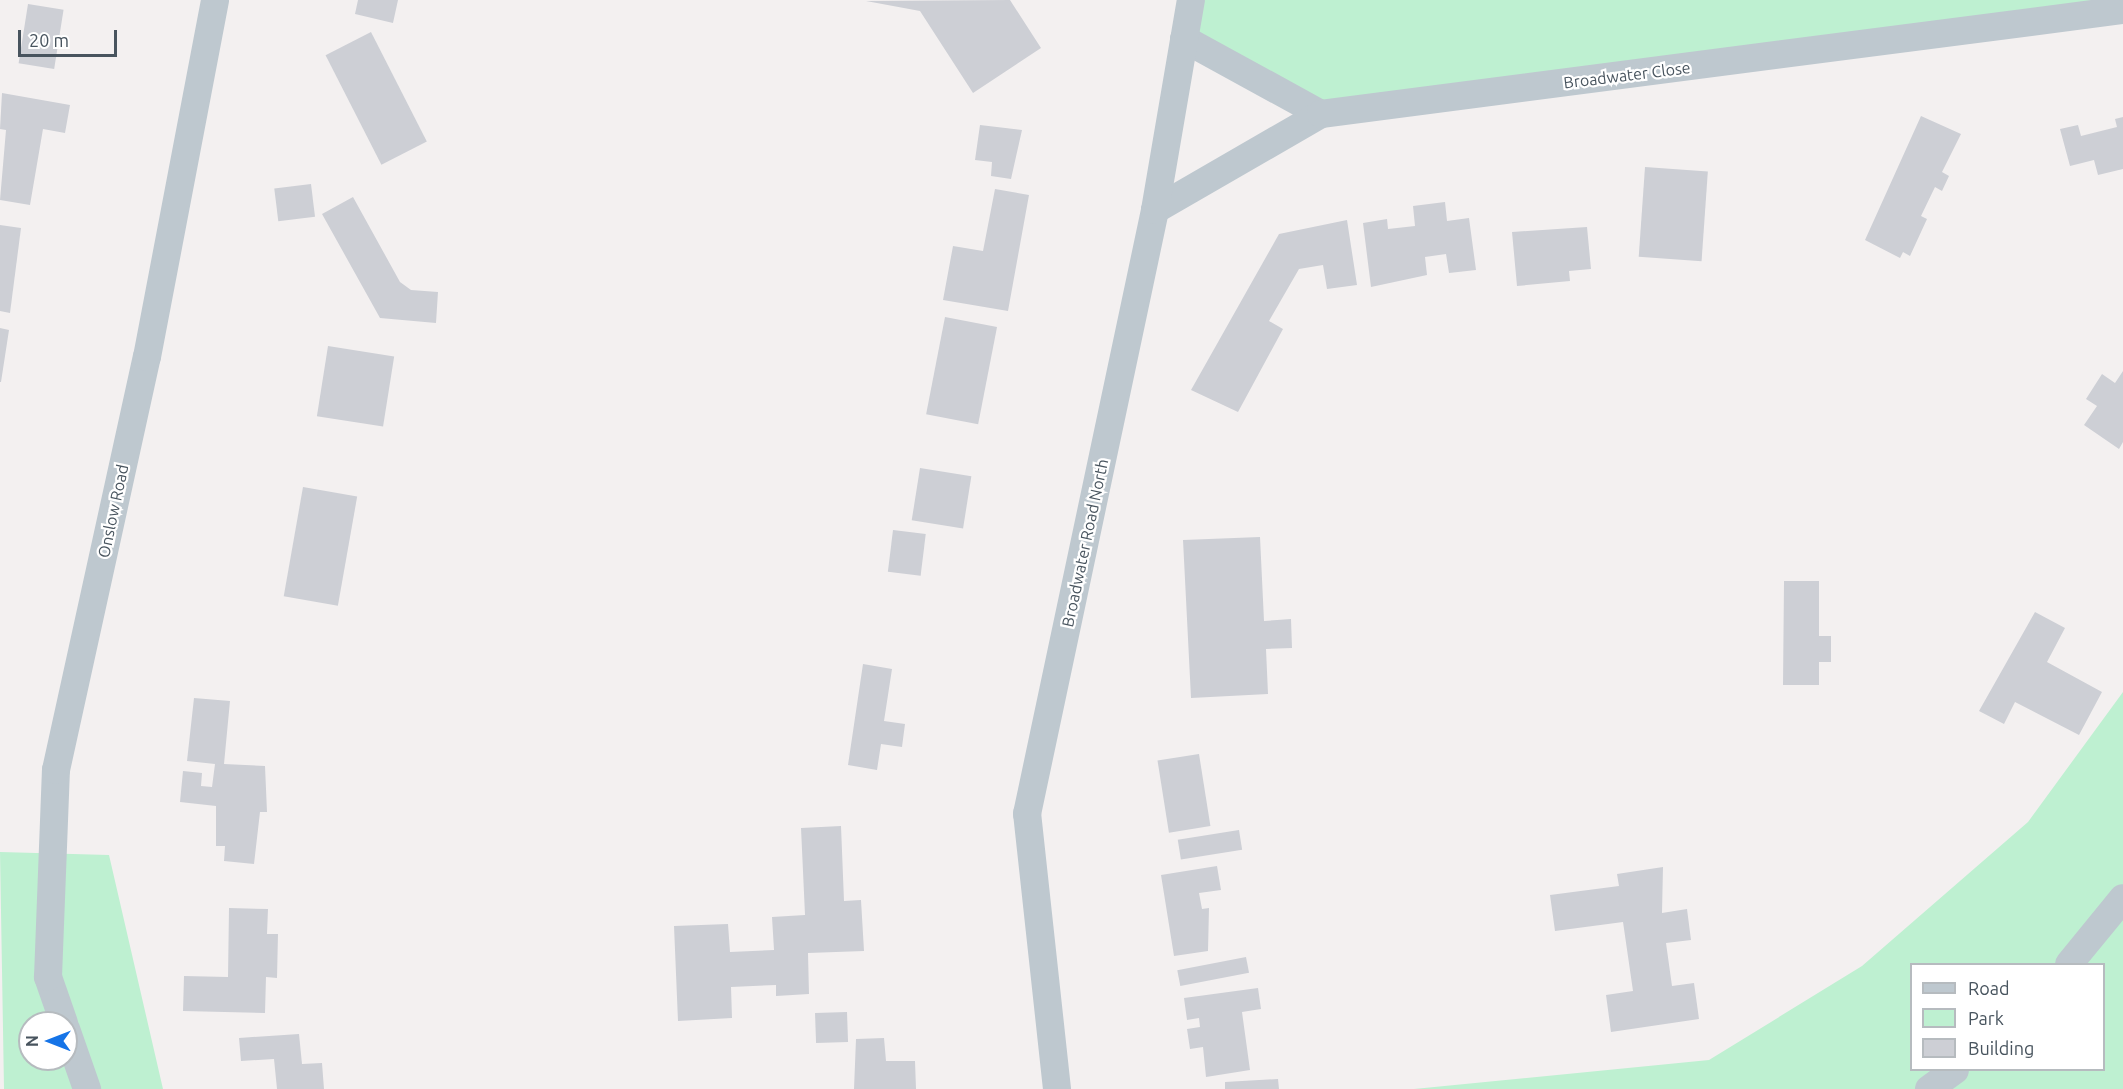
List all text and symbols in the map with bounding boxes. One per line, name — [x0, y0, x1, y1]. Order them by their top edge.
scale bar — [21, 18, 120, 56]
text: 20 m — [29, 30, 69, 50]
street label: Broadwater Close — [1562, 58, 1692, 92]
street label: Broadwater Road North — [1058, 457, 1112, 629]
street label: Onslow Road — [94, 463, 132, 559]
legend — [1910, 963, 2105, 1071]
text: Road — [1968, 978, 2010, 998]
text: Park — [1968, 1008, 2004, 1028]
north arrow — [18, 1011, 78, 1071]
text: N — [23, 1035, 41, 1047]
text: Building — [1968, 1038, 2034, 1058]

